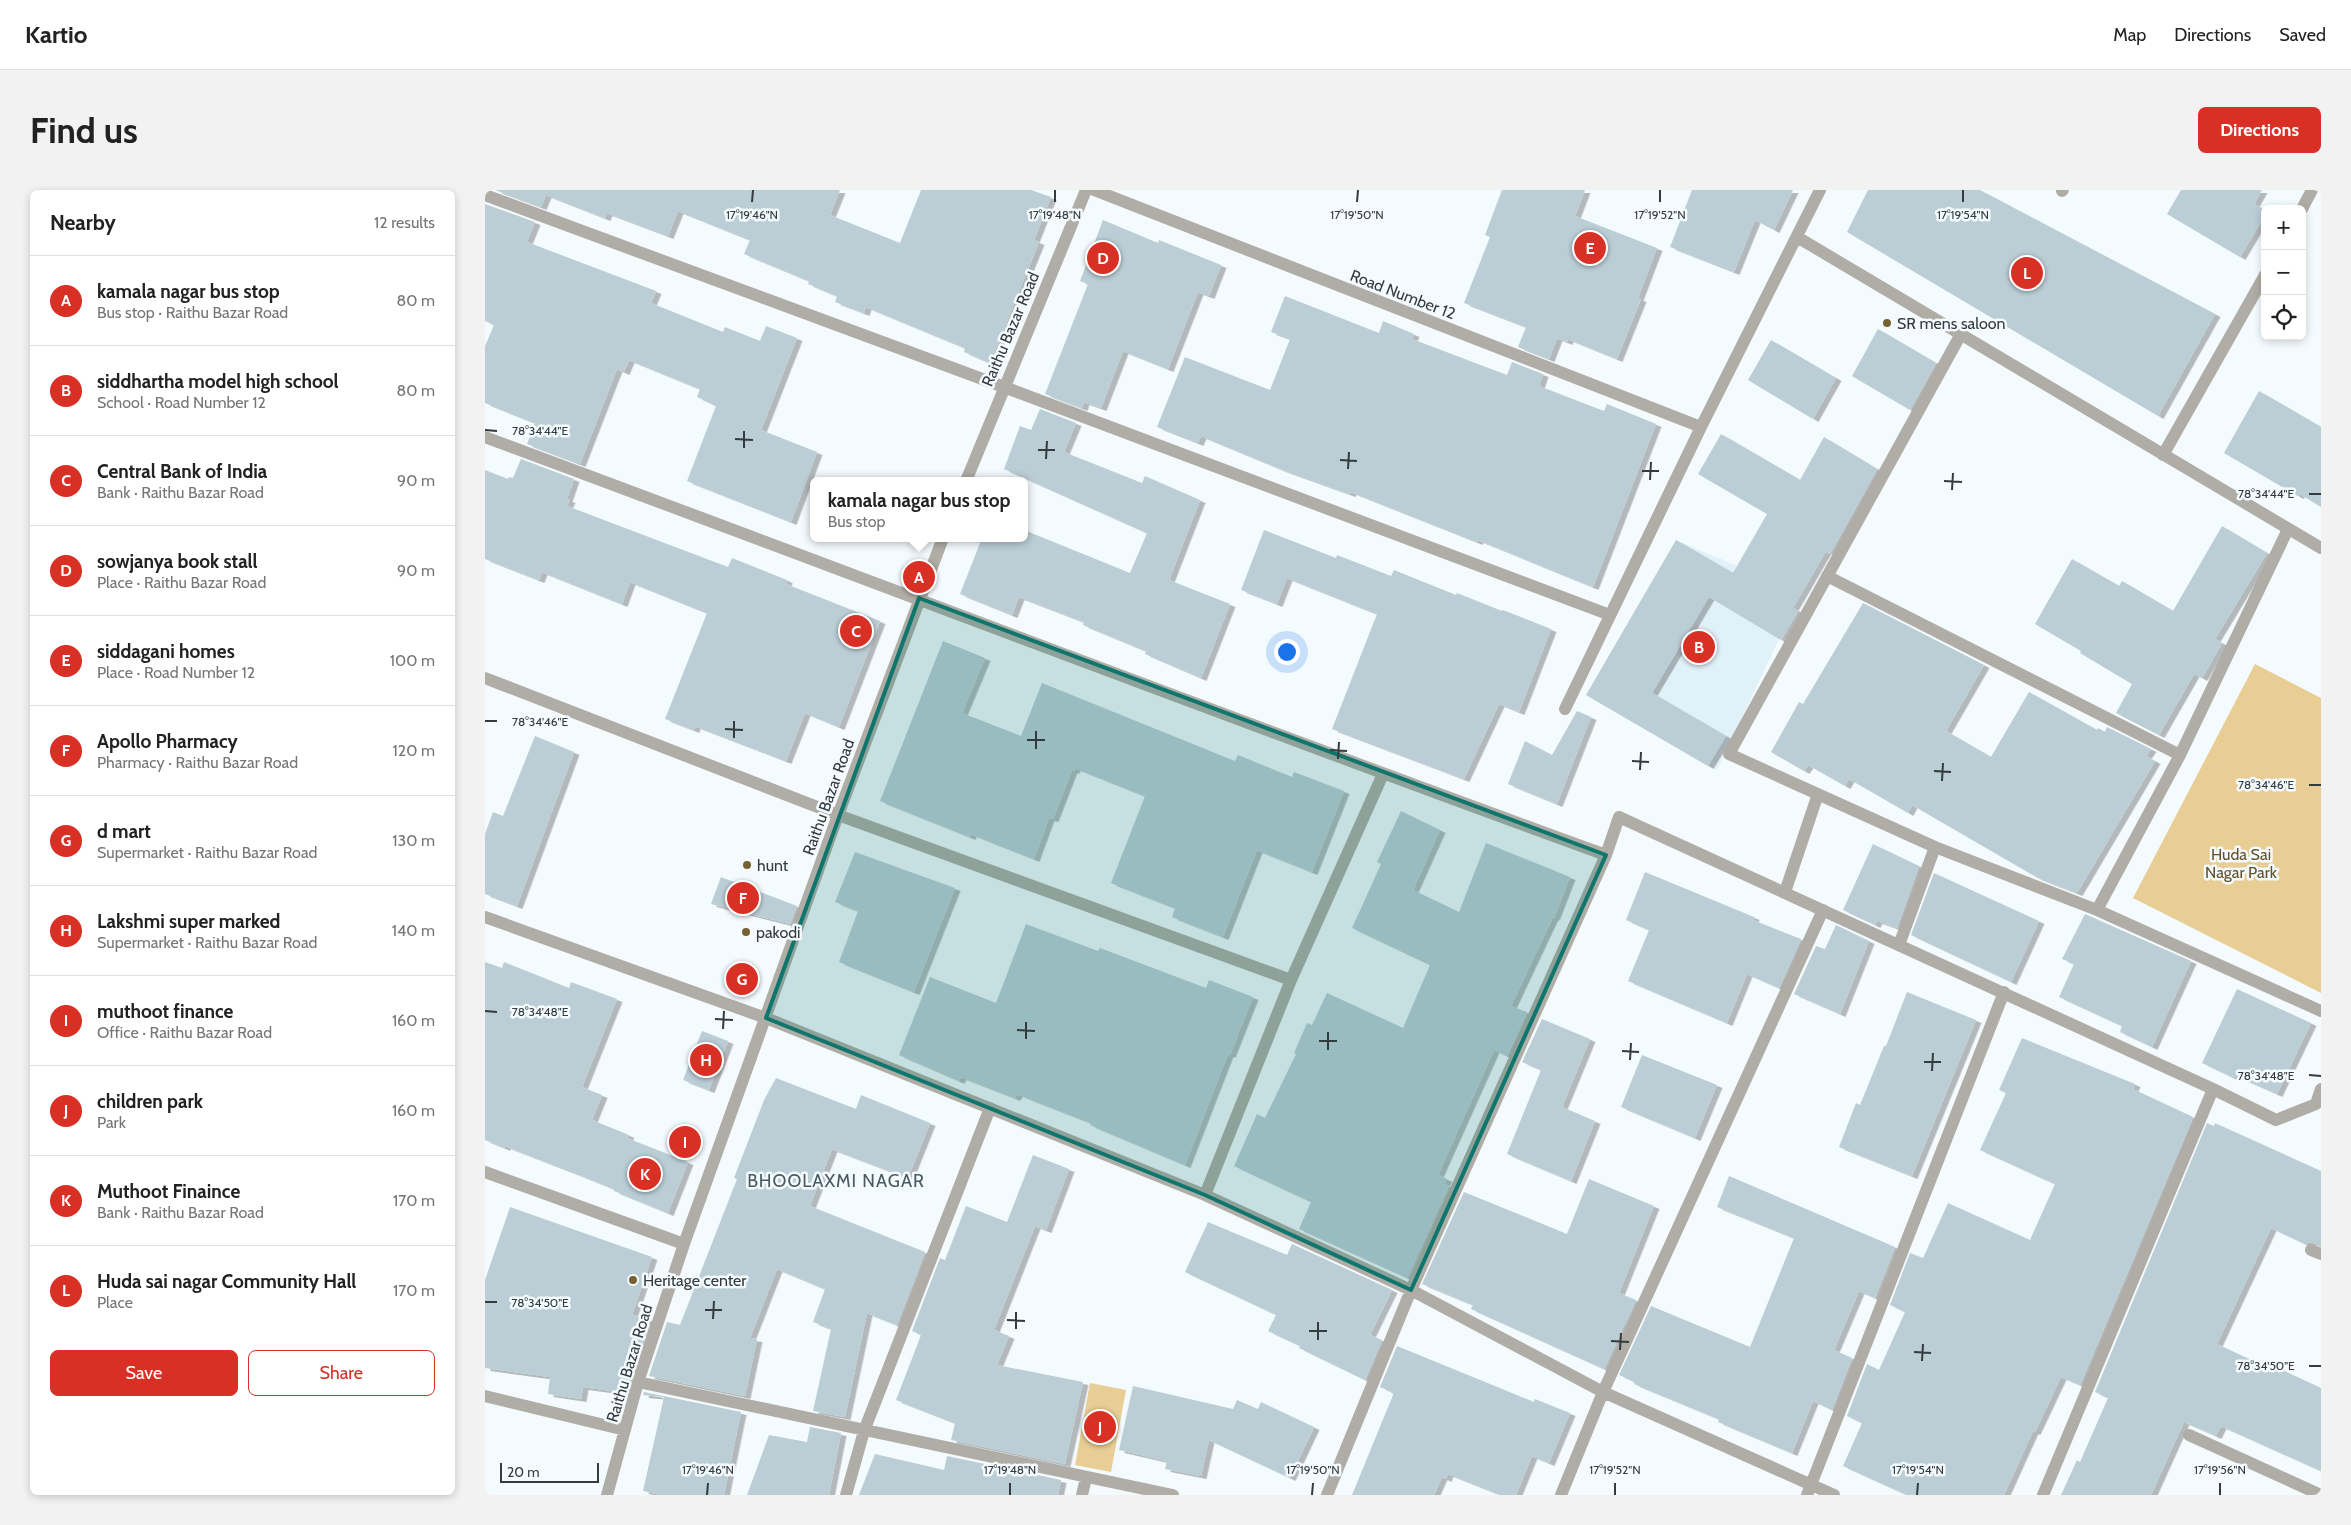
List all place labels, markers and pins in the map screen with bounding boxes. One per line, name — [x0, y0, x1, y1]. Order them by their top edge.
pin: E — [1574, 229, 1606, 267]
pin: D — [1087, 239, 1119, 277]
pin: L — [2011, 254, 2043, 292]
place label: SR mens saloon — [1897, 314, 2006, 333]
marker: SR mens saloon — [1881, 317, 1893, 329]
pin: A — [903, 558, 935, 596]
pin: C — [840, 612, 872, 650]
pin: B — [1683, 628, 1715, 666]
place label: hunt — [757, 856, 789, 875]
marker: hunt — [741, 859, 753, 871]
pin: F — [727, 879, 759, 917]
place label: pakodi — [756, 923, 800, 942]
marker: pakodi — [740, 926, 752, 938]
pin: G — [726, 960, 758, 998]
pin: H — [690, 1041, 722, 1079]
pin: I — [669, 1123, 701, 1161]
pin: K — [629, 1155, 661, 1193]
place label: Heritage center — [643, 1271, 747, 1290]
marker: Heritage center — [627, 1274, 639, 1286]
pin: J — [1084, 1408, 1116, 1446]

